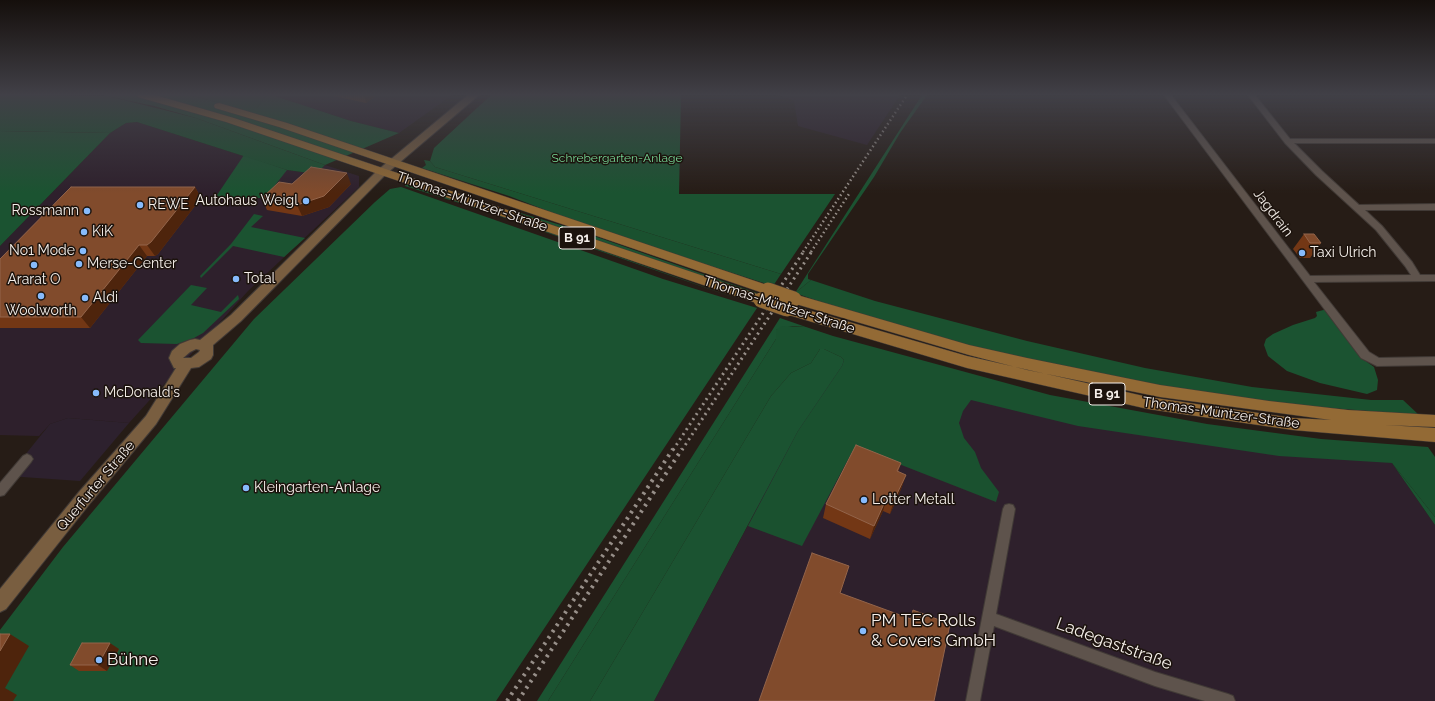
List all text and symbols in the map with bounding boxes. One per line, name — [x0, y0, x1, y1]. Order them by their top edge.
park label: Schrebergarten-Anlage — [552, 151, 682, 165]
street label: Thomas-Müntzer-Straße — [394, 168, 550, 236]
street label: Jagdrain — [1250, 186, 1296, 240]
place label: Autohaus Weigl — [196, 193, 298, 209]
marker: Autohaus Weigl — [301, 196, 311, 206]
place label: REWE — [148, 197, 189, 213]
marker: REWE — [135, 200, 145, 210]
place label: Rossmann — [11, 203, 79, 219]
marker: Rossmann — [82, 206, 92, 216]
place label: KiK — [92, 224, 113, 240]
marker: KiK — [79, 227, 89, 237]
road number: B 91 — [559, 227, 595, 249]
place label: No1 Mode — [9, 243, 75, 259]
place label: Taxi Ulrich — [1310, 245, 1376, 261]
marker: No1 Mode — [78, 246, 88, 256]
marker: Taxi Ulrich — [1297, 248, 1307, 258]
place label: Merse-Center — [87, 256, 177, 272]
marker: Merse-Center — [74, 259, 84, 269]
marker: Ararat O — [29, 260, 39, 270]
place label: Total — [244, 271, 275, 287]
place label: Ararat O — [7, 272, 61, 288]
street label: Thomas-Müntzer-Straße — [701, 273, 857, 337]
marker: Total — [231, 274, 241, 284]
place label: Aldi — [93, 290, 118, 306]
marker: Woolworth — [36, 291, 46, 301]
marker: Aldi — [80, 293, 90, 303]
place label: Woolworth — [5, 303, 77, 319]
road number: B 91 — [1089, 383, 1125, 405]
place label: McDonald's — [104, 385, 180, 401]
marker: McDonald's — [91, 388, 101, 398]
street label: Thomas-Müntzer-Straße — [1141, 394, 1301, 432]
street label: Querfurter Straße — [53, 437, 139, 535]
place label: Kleingarten-Anlage — [254, 480, 380, 496]
marker: Kleingarten-Anlage — [241, 483, 251, 493]
place label: Lotter Metall — [872, 492, 954, 508]
marker: Lotter Metall — [859, 495, 869, 505]
place label: PM TEC Rolls & Covers GmbH — [871, 611, 996, 651]
street label: Ladegaststraße — [1053, 614, 1175, 674]
marker: PM TEC Rolls & Covers GmbH — [858, 626, 868, 636]
place label: Bühne — [107, 650, 158, 670]
marker: Bühne — [94, 655, 104, 665]

